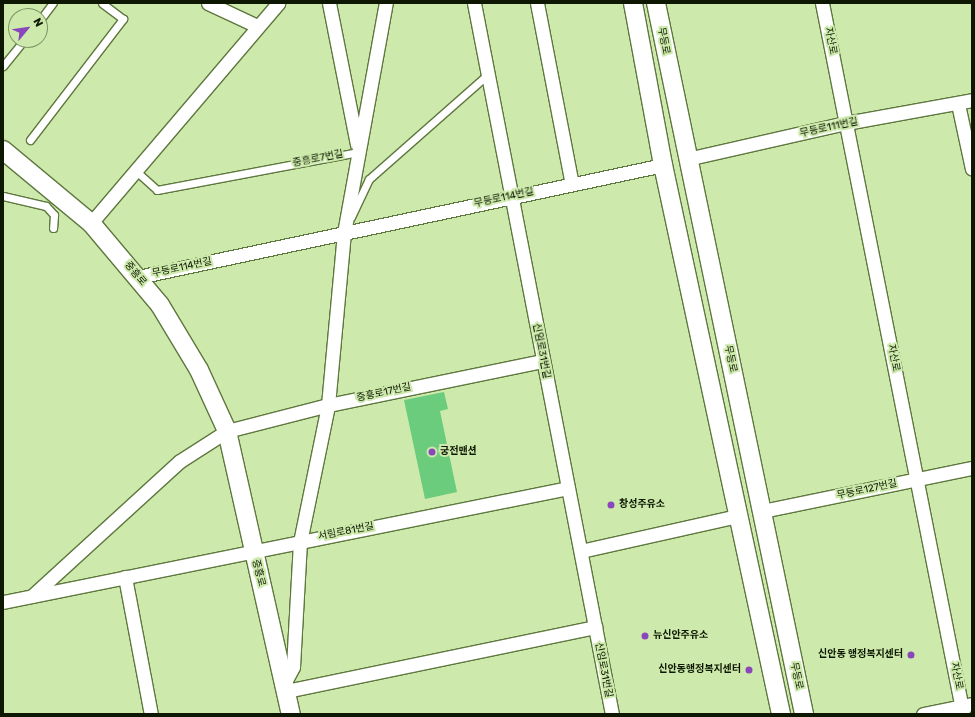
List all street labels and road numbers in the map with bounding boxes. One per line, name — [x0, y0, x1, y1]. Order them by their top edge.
street label: 무등로 — [654, 26, 672, 56]
street label: 자산로 — [821, 26, 839, 56]
street label: 무등로111번길 — [799, 116, 859, 140]
street label: 중흥로7번길 — [292, 148, 344, 170]
street label: 무등로114번길 — [473, 186, 535, 210]
street label: 무등로114번길 — [151, 256, 213, 280]
street label: 중흥로 — [122, 260, 148, 288]
street label: 신임로31번길 — [530, 322, 552, 380]
street label: 자산로 — [884, 343, 902, 373]
street label: 무등로 — [721, 344, 739, 374]
street label: 중흥로17번길 — [356, 381, 412, 405]
street label: 무등로127번길 — [836, 478, 898, 502]
street label: 서림로81번길 — [317, 521, 375, 543]
street label: 중흥로 — [249, 558, 267, 588]
street label: 신임로31번길 — [592, 641, 614, 699]
street label: 무등로 — [787, 661, 805, 691]
street label: 자산로 — [947, 661, 965, 691]

